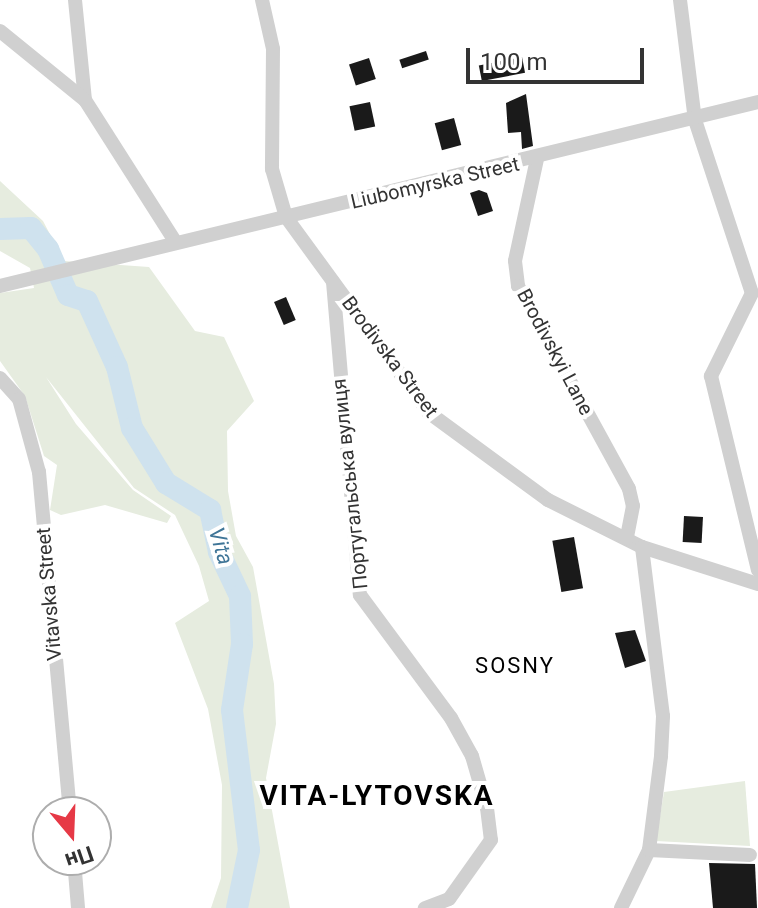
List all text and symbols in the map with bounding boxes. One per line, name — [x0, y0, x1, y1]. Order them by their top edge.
scale bar — [470, 32, 648, 82]
text: 100 m — [480, 48, 547, 76]
street label: Liubomyrska Street — [348, 152, 522, 214]
street label: Brodivskyi Lane — [512, 285, 598, 419]
street label: Brodivska Street — [337, 292, 443, 422]
street label: Португальська вулиця — [327, 378, 373, 590]
water label: Vita — [203, 524, 239, 568]
street label: Vitavska Street — [31, 526, 67, 662]
district label: SOSNY — [475, 653, 555, 679]
district label: VITA-LYTOVSKA — [259, 779, 495, 813]
north arrow — [32, 796, 112, 876]
text: Пн — [62, 841, 97, 874]

